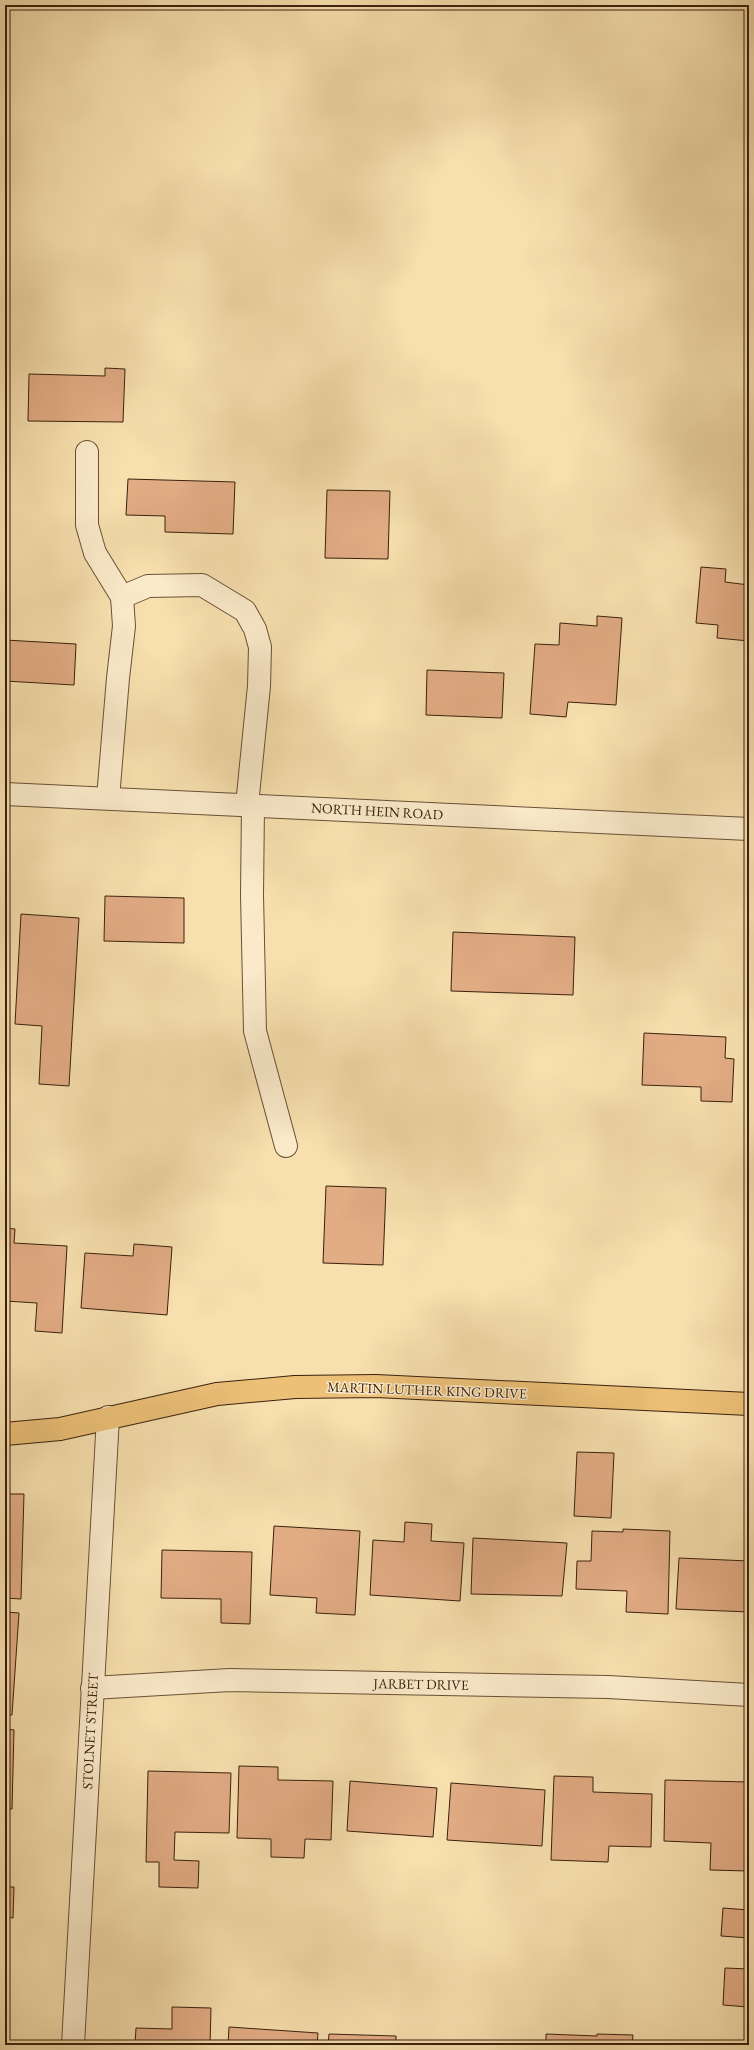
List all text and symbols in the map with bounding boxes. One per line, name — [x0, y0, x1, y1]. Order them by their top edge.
street label: NORTH HEIN ROAD — [310, 799, 444, 823]
street label: MARTIN LUTHER KING DRIVE — [327, 1378, 527, 1402]
street label: STOLNET STREET — [78, 1672, 102, 1790]
street label: JARBET DRIVE — [372, 1674, 469, 1694]

